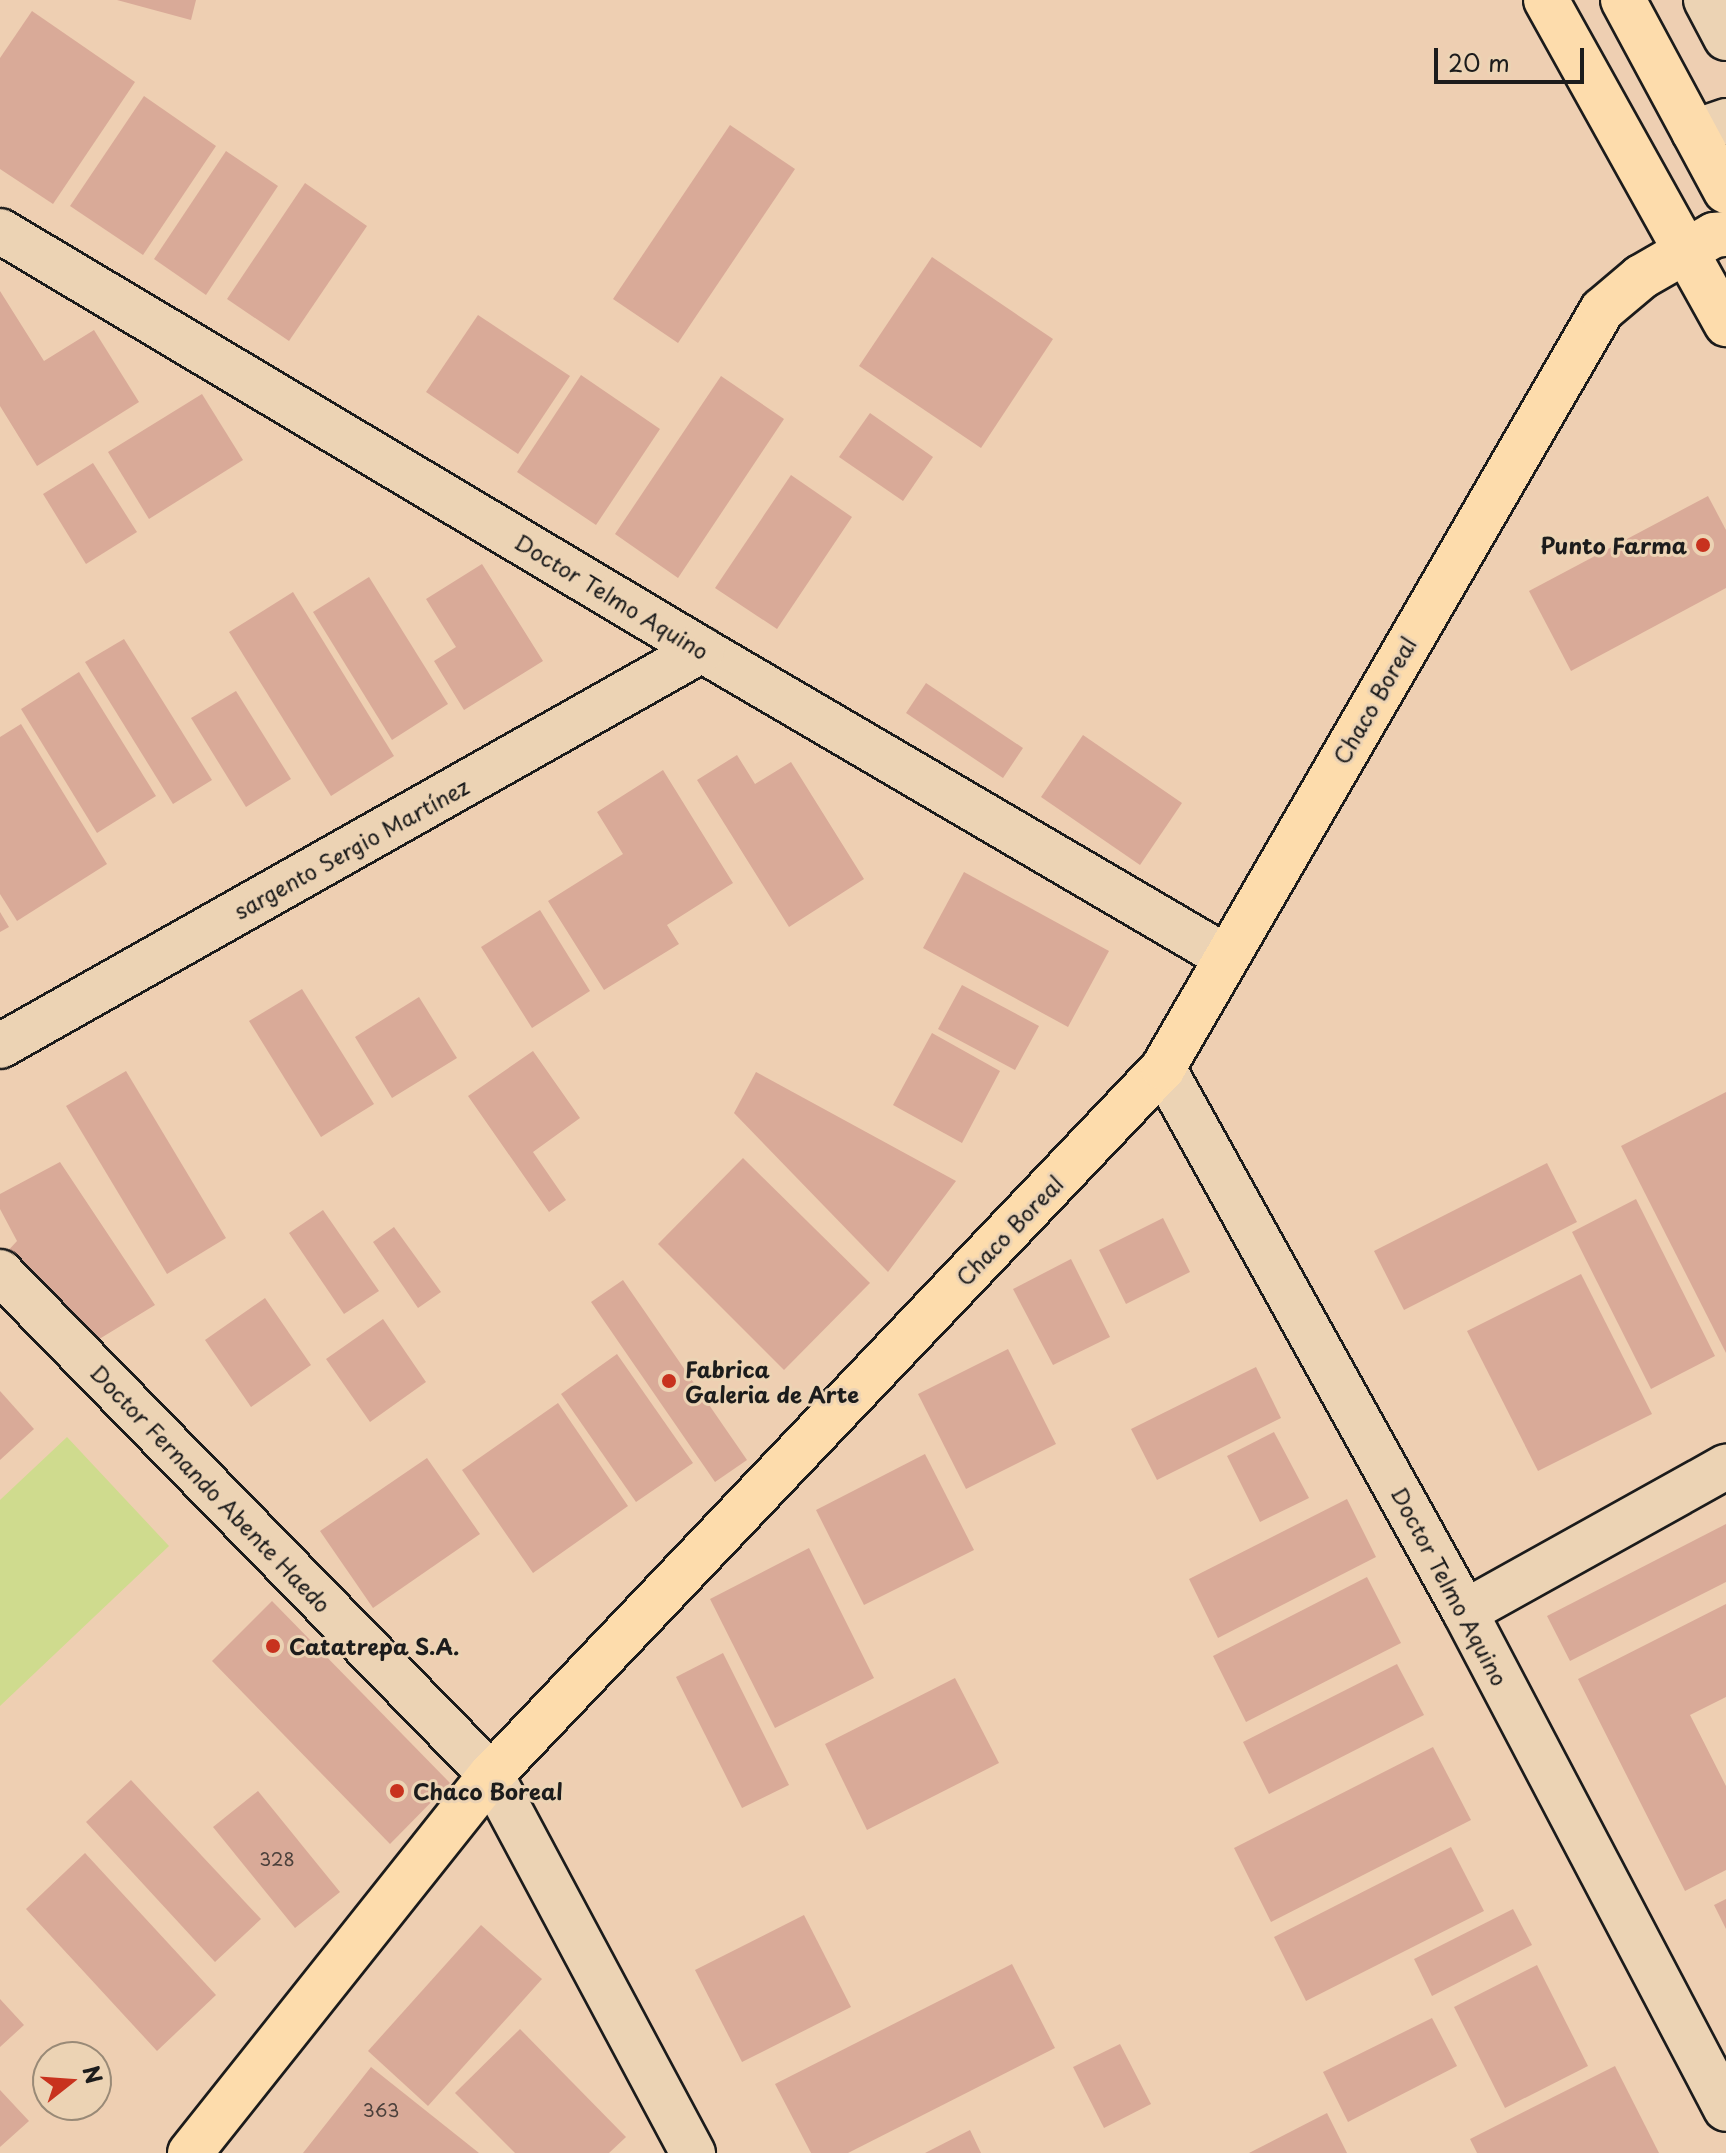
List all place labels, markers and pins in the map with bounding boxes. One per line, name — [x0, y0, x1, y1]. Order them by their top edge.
place label: Punto Farma — [1540, 532, 1687, 558]
marker: Punto Farma — [1694, 536, 1712, 554]
place label: Fabrica Galeria de Arte — [685, 1355, 860, 1406]
marker: Fabrica Galeria de Arte — [660, 1372, 678, 1390]
place label: Catatrepa S.A. — [289, 1633, 460, 1659]
marker: Catatrepa S.A. — [264, 1637, 282, 1655]
place label: Chaco Boreal — [413, 1778, 563, 1804]
marker: Chaco Boreal — [388, 1782, 406, 1800]

